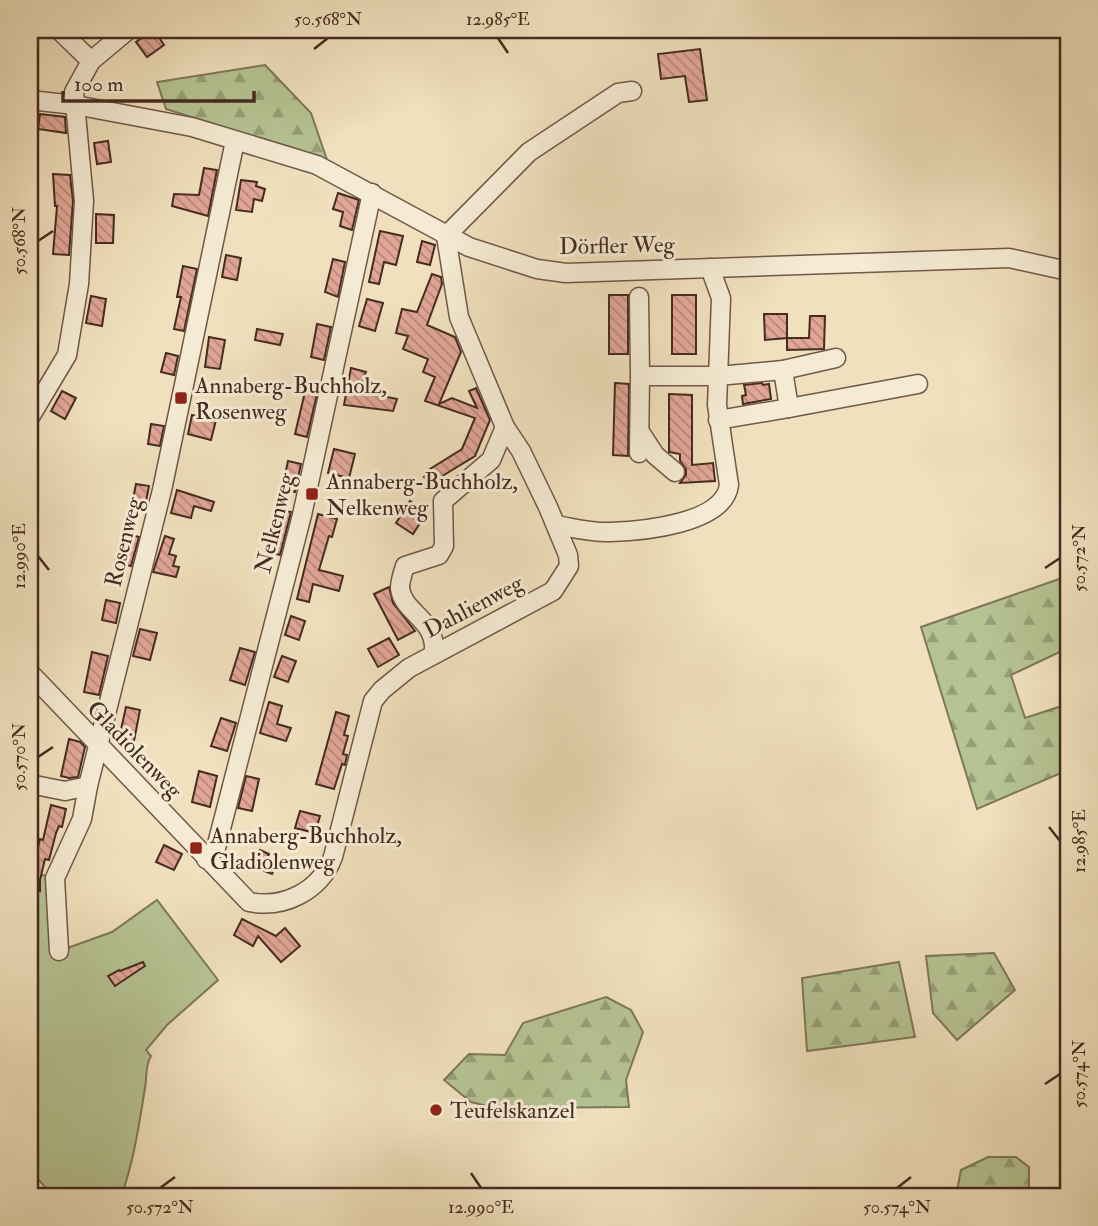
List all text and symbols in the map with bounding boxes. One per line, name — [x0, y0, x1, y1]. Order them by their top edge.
text: 50.568°N — [294, 8, 362, 31]
text: 12.985°E — [466, 8, 530, 31]
scale bar — [63, 60, 254, 104]
text: 100 m — [74, 71, 124, 98]
text: 50.568°N — [8, 207, 31, 275]
street label: Dörfler Weg — [559, 230, 676, 261]
place label: Annaberg-Buchholz, Rosenweg — [194, 371, 387, 426]
marker: Annaberg-Buchholz, Rosenweg — [173, 390, 189, 406]
place label: Annaberg-Buchholz, Nelkenweg — [325, 467, 518, 522]
street label: Nelkenweg — [248, 469, 301, 576]
marker: Annaberg-Buchholz, Nelkenweg — [304, 486, 320, 502]
street label: Rosenweg — [98, 494, 149, 590]
text: 12.990°E — [8, 523, 31, 589]
text: 50.572°N — [1068, 524, 1091, 592]
street label: Dahlienweg — [419, 568, 528, 645]
street label: Gladiolenweg — [81, 694, 189, 805]
text: 50.570°N — [8, 723, 31, 791]
text: 12.985°E — [1068, 809, 1091, 873]
place label: Annaberg-Buchholz, Gladiolenweg — [209, 821, 402, 876]
marker: Annaberg-Buchholz, Gladiolenweg — [188, 840, 204, 856]
text: 50.574°N — [1068, 1040, 1091, 1108]
place label: Teufelskanzel — [450, 1096, 575, 1125]
marker: Teufelskanzel — [428, 1102, 444, 1118]
text: 50.572°N — [126, 1196, 194, 1219]
text: 12.990°E — [448, 1196, 514, 1219]
text: 50.574°N — [863, 1196, 931, 1219]

